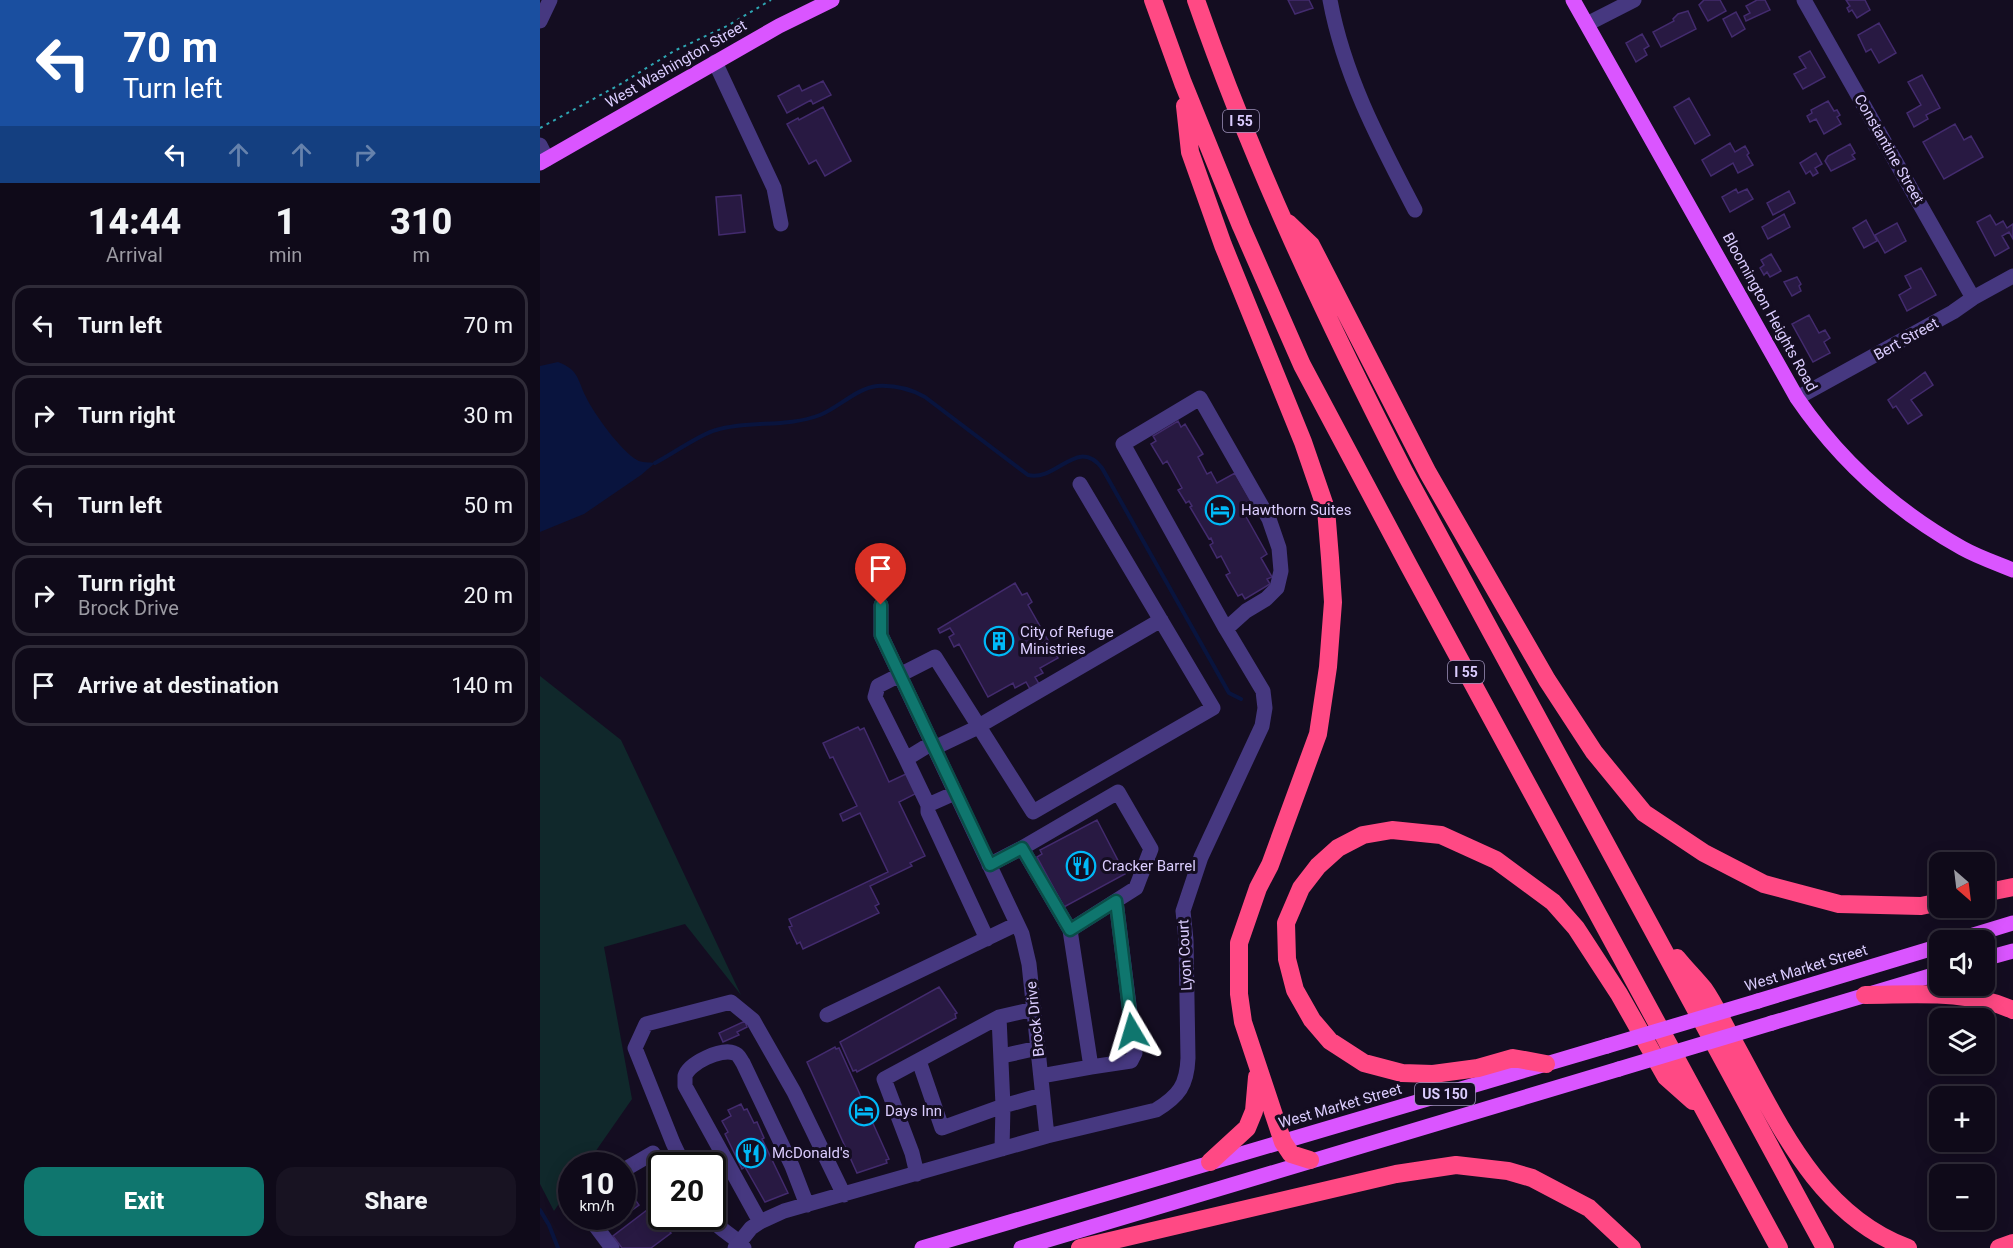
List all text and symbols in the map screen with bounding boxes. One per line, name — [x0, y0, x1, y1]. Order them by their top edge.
street label: West Washington Street — [602, 16, 750, 112]
text: 70 m — [123, 23, 218, 72]
icon: left — [24, 24, 102, 102]
text: Turn left — [123, 73, 223, 105]
street label: Constantine Street — [1850, 91, 1928, 207]
road number: I 55 — [1223, 110, 1259, 132]
icon: left — [159, 138, 192, 171]
icon: ahead — [222, 138, 255, 171]
icon: ahead — [285, 138, 318, 171]
icon: right — [348, 138, 381, 171]
text: 14:44 — [88, 201, 181, 243]
text: 1 — [275, 201, 296, 243]
text: 310 — [390, 201, 452, 243]
street label: Bloomington Heights Road — [1719, 229, 1821, 395]
text: Arrival — [106, 243, 163, 267]
text: min — [269, 243, 302, 267]
text: m — [412, 243, 430, 267]
icon: left — [27, 309, 60, 342]
text: Turn left — [78, 313, 162, 338]
text: 70 m — [464, 313, 513, 338]
street label: Bert Street — [1871, 314, 1941, 364]
icon: right — [27, 399, 60, 432]
text: Turn right — [78, 403, 175, 428]
text: 30 m — [464, 403, 513, 428]
icon: left — [27, 489, 60, 522]
text: Turn left — [78, 493, 162, 518]
text: 50 m — [464, 493, 513, 518]
hotel icon: Hawthorn Suites — [1204, 494, 1236, 526]
place label: Hawthorn Suites — [1241, 501, 1351, 519]
pin — [855, 543, 906, 605]
icon: arrive — [864, 552, 897, 585]
text: Turn right — [78, 571, 175, 596]
icon: right — [27, 579, 60, 612]
text: 20 m — [464, 583, 513, 608]
text: Brock Drive — [78, 596, 179, 620]
place label: City of Refuge Ministries — [1020, 623, 1114, 658]
building icon: City of Refuge Ministries — [983, 625, 1015, 657]
road number: I 55 — [1448, 661, 1484, 683]
icon: arrive — [27, 669, 60, 702]
text: Arrive at destination — [78, 673, 279, 698]
text: 140 m — [451, 673, 513, 698]
restaurant icon: Cracker Barrel — [1065, 850, 1097, 882]
north arrow — [1929, 852, 1995, 918]
map controls — [1929, 852, 1995, 1230]
place label: Cracker Barrel — [1102, 857, 1196, 875]
street label: Lyon Court — [1174, 919, 1196, 991]
button: sound — [1929, 930, 1995, 996]
street label: West Market Street — [1742, 941, 1870, 995]
street label: Brock Drive — [1022, 980, 1048, 1058]
position arrow — [1100, 999, 1164, 1063]
button: layers — [1929, 1008, 1995, 1074]
street label: West Market Street — [1276, 1080, 1404, 1132]
road number: US 150 — [1415, 1083, 1475, 1105]
button: + — [1929, 1086, 1995, 1152]
hotel icon: Days Inn — [848, 1095, 880, 1127]
place label: Days Inn — [885, 1102, 942, 1120]
restaurant icon: McDonald's — [735, 1137, 767, 1169]
place label: McDonald's — [772, 1144, 850, 1162]
speed limit sign: 20 — [648, 1152, 726, 1230]
button: − — [1929, 1164, 1995, 1230]
text: 10 — [580, 1166, 614, 1201]
button: Exit — [24, 1167, 264, 1236]
button: Share — [276, 1167, 516, 1236]
text: km/h — [579, 1197, 615, 1215]

